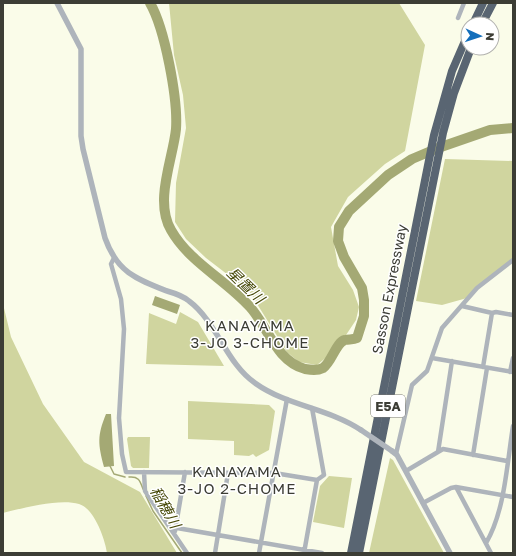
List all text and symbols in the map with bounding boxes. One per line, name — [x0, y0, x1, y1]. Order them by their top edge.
north arrow — [460, 16, 500, 56]
text: N — [484, 32, 497, 41]
street label: Sasson Expressway — [368, 222, 410, 355]
water label: 星置川 — [224, 263, 270, 308]
district label: KANAYAMA 3-JO 3-CHOME — [191, 316, 309, 351]
road number: E5A — [371, 395, 405, 417]
district label: KANAYAMA 3-JO 2-CHOME — [178, 462, 296, 497]
water label: 稲穂川 — [147, 483, 186, 533]

